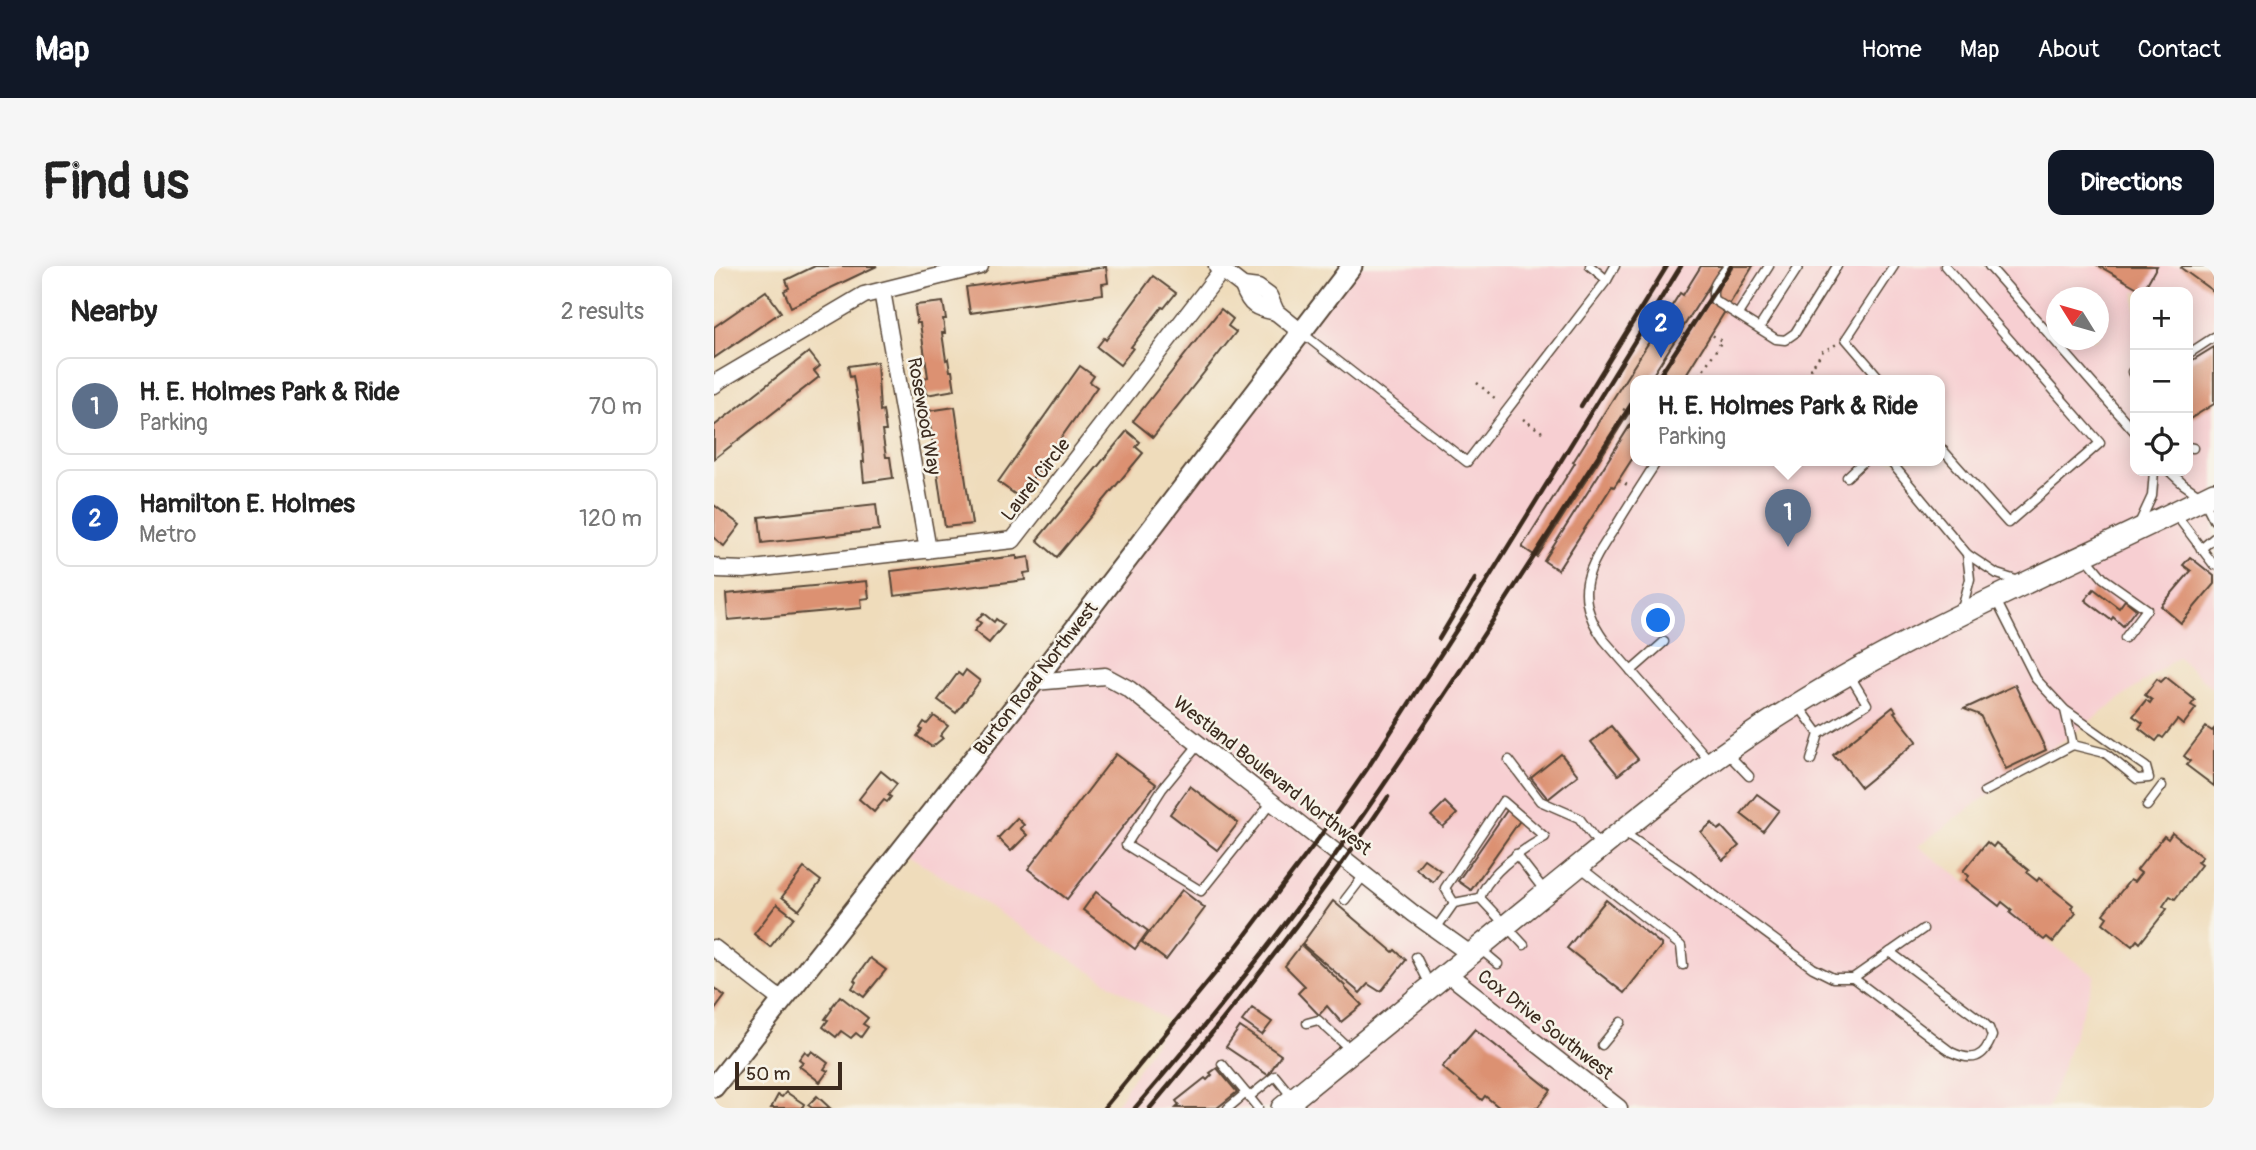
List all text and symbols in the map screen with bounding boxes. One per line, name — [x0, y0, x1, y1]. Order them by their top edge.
text: Map — [35, 29, 90, 70]
text: Home — [1861, 35, 1922, 64]
text: Map — [1960, 35, 2000, 64]
text: About — [2038, 35, 2100, 64]
text: Contact — [2138, 35, 2221, 64]
button: Directions — [2048, 150, 2214, 215]
text: Find us — [42, 152, 189, 213]
north arrow — [2046, 287, 2109, 350]
map controls — [2130, 287, 2193, 476]
button: + — [2130, 287, 2193, 350]
text: Nearby — [70, 293, 157, 330]
text: 2 results — [561, 297, 644, 326]
pin: 2 — [1638, 300, 1684, 358]
button: − — [2130, 350, 2193, 413]
street label: Rosewood Way — [902, 356, 946, 477]
popup — [1630, 375, 1945, 466]
text: H. E. Holmes Park & Ride — [139, 376, 399, 408]
text: H. E. Holmes Park & Ride — [1657, 390, 1918, 422]
text: 1 — [91, 392, 100, 421]
text: 70 m — [589, 392, 642, 421]
text: Parking — [139, 408, 208, 437]
button: locate — [2130, 413, 2193, 476]
text: Parking — [1657, 422, 1726, 451]
street label: Laurel Circle — [996, 433, 1076, 526]
text: Hamilton E. Holmes — [139, 488, 355, 520]
pin: 1 — [1765, 489, 1811, 547]
text: 2 — [89, 504, 101, 533]
text: 120 m — [579, 504, 642, 533]
text: Metro — [139, 520, 196, 549]
street label: Burton Road Northwest — [969, 597, 1103, 760]
your location — [1641, 603, 1675, 637]
street label: Westland Boulevard Northwest — [1168, 691, 1377, 861]
street label: Cox Drive Southwest — [1473, 964, 1618, 1085]
scale bar — [735, 1059, 842, 1091]
text: 50 m — [746, 1062, 790, 1086]

